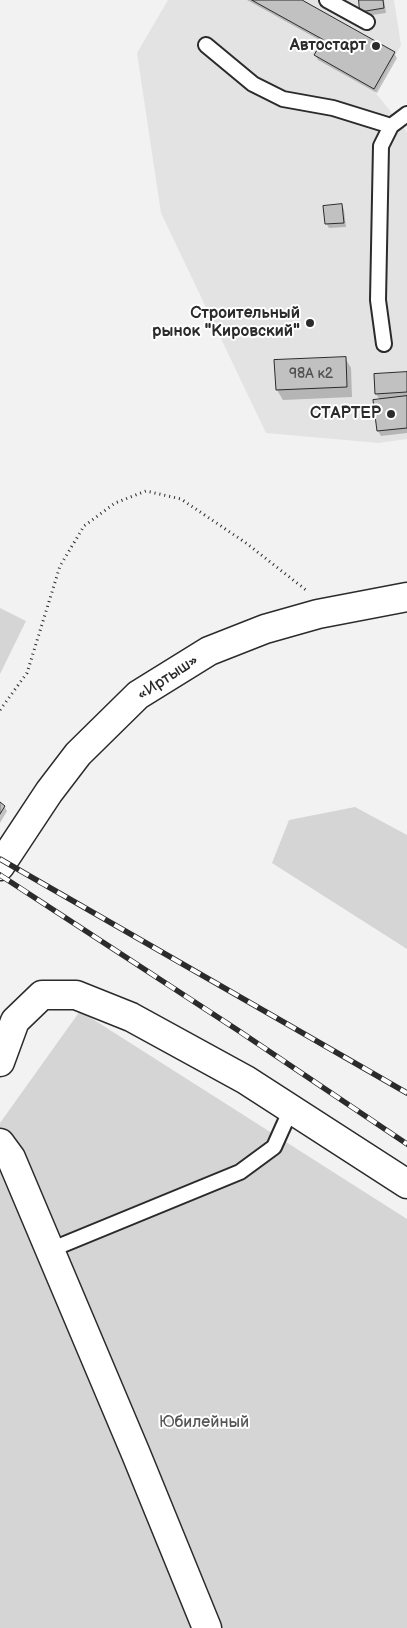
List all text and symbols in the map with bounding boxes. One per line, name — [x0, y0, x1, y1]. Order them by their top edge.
place label: Автостарт — [290, 36, 366, 56]
marker: Автостарт — [370, 40, 382, 52]
place label: Строительный рынок "Кировский" — [152, 304, 300, 342]
marker: Строительный рынок "Кировский" — [304, 317, 316, 329]
house number: 98А к2 — [289, 366, 333, 382]
place label: СТАРТЕР — [310, 404, 381, 424]
marker: СТАРТЕР — [385, 408, 397, 420]
street label: «Иртыш» — [134, 651, 202, 705]
park label: Юбилейный — [159, 1413, 249, 1433]

